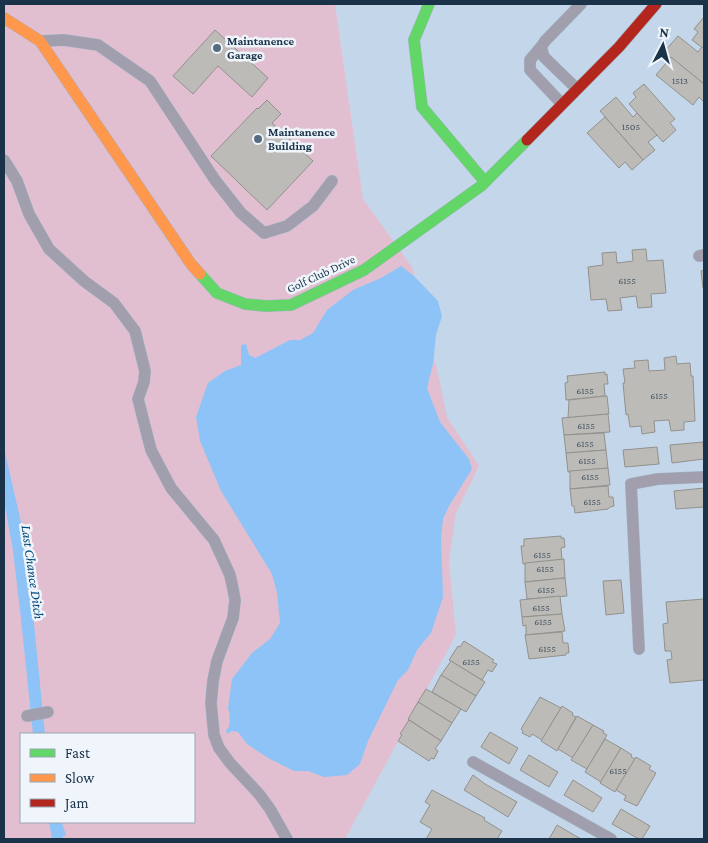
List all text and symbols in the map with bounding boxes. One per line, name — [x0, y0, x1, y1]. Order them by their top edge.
north arrow — [638, 20, 688, 70]
text: N — [659, 24, 670, 41]
place label: Maintanence Garage — [227, 34, 294, 62]
marker: Maintanence Garage — [211, 42, 223, 54]
house number: 1513 — [672, 75, 688, 86]
house number: 1505 — [622, 121, 640, 132]
place label: Maintanence Building — [268, 125, 335, 153]
marker: Maintanence Building — [252, 133, 264, 145]
street label: Golf Club Drive — [285, 252, 357, 296]
house number: 6155 — [618, 275, 636, 286]
house number: 6155 — [576, 385, 594, 396]
house number: 6155 — [650, 390, 668, 401]
house number: 6155 — [577, 420, 595, 431]
house number: 6155 — [576, 438, 594, 449]
house number: 6155 — [578, 455, 596, 466]
house number: 6155 — [581, 471, 599, 482]
house number: 6155 — [583, 496, 601, 507]
water label: Last Chance Ditch — [18, 524, 48, 620]
house number: 6155 — [533, 549, 551, 560]
house number: 6155 — [536, 563, 554, 574]
house number: 6155 — [537, 584, 555, 595]
house number: 6155 — [532, 602, 550, 613]
house number: 6155 — [534, 616, 552, 627]
house number: 6155 — [538, 643, 556, 654]
house number: 6155 — [462, 656, 480, 667]
legend — [20, 733, 195, 823]
text: Fast — [65, 745, 91, 761]
house number: 6155 — [609, 765, 627, 776]
text: Slow — [65, 770, 95, 786]
text: Jam — [63, 795, 88, 812]

